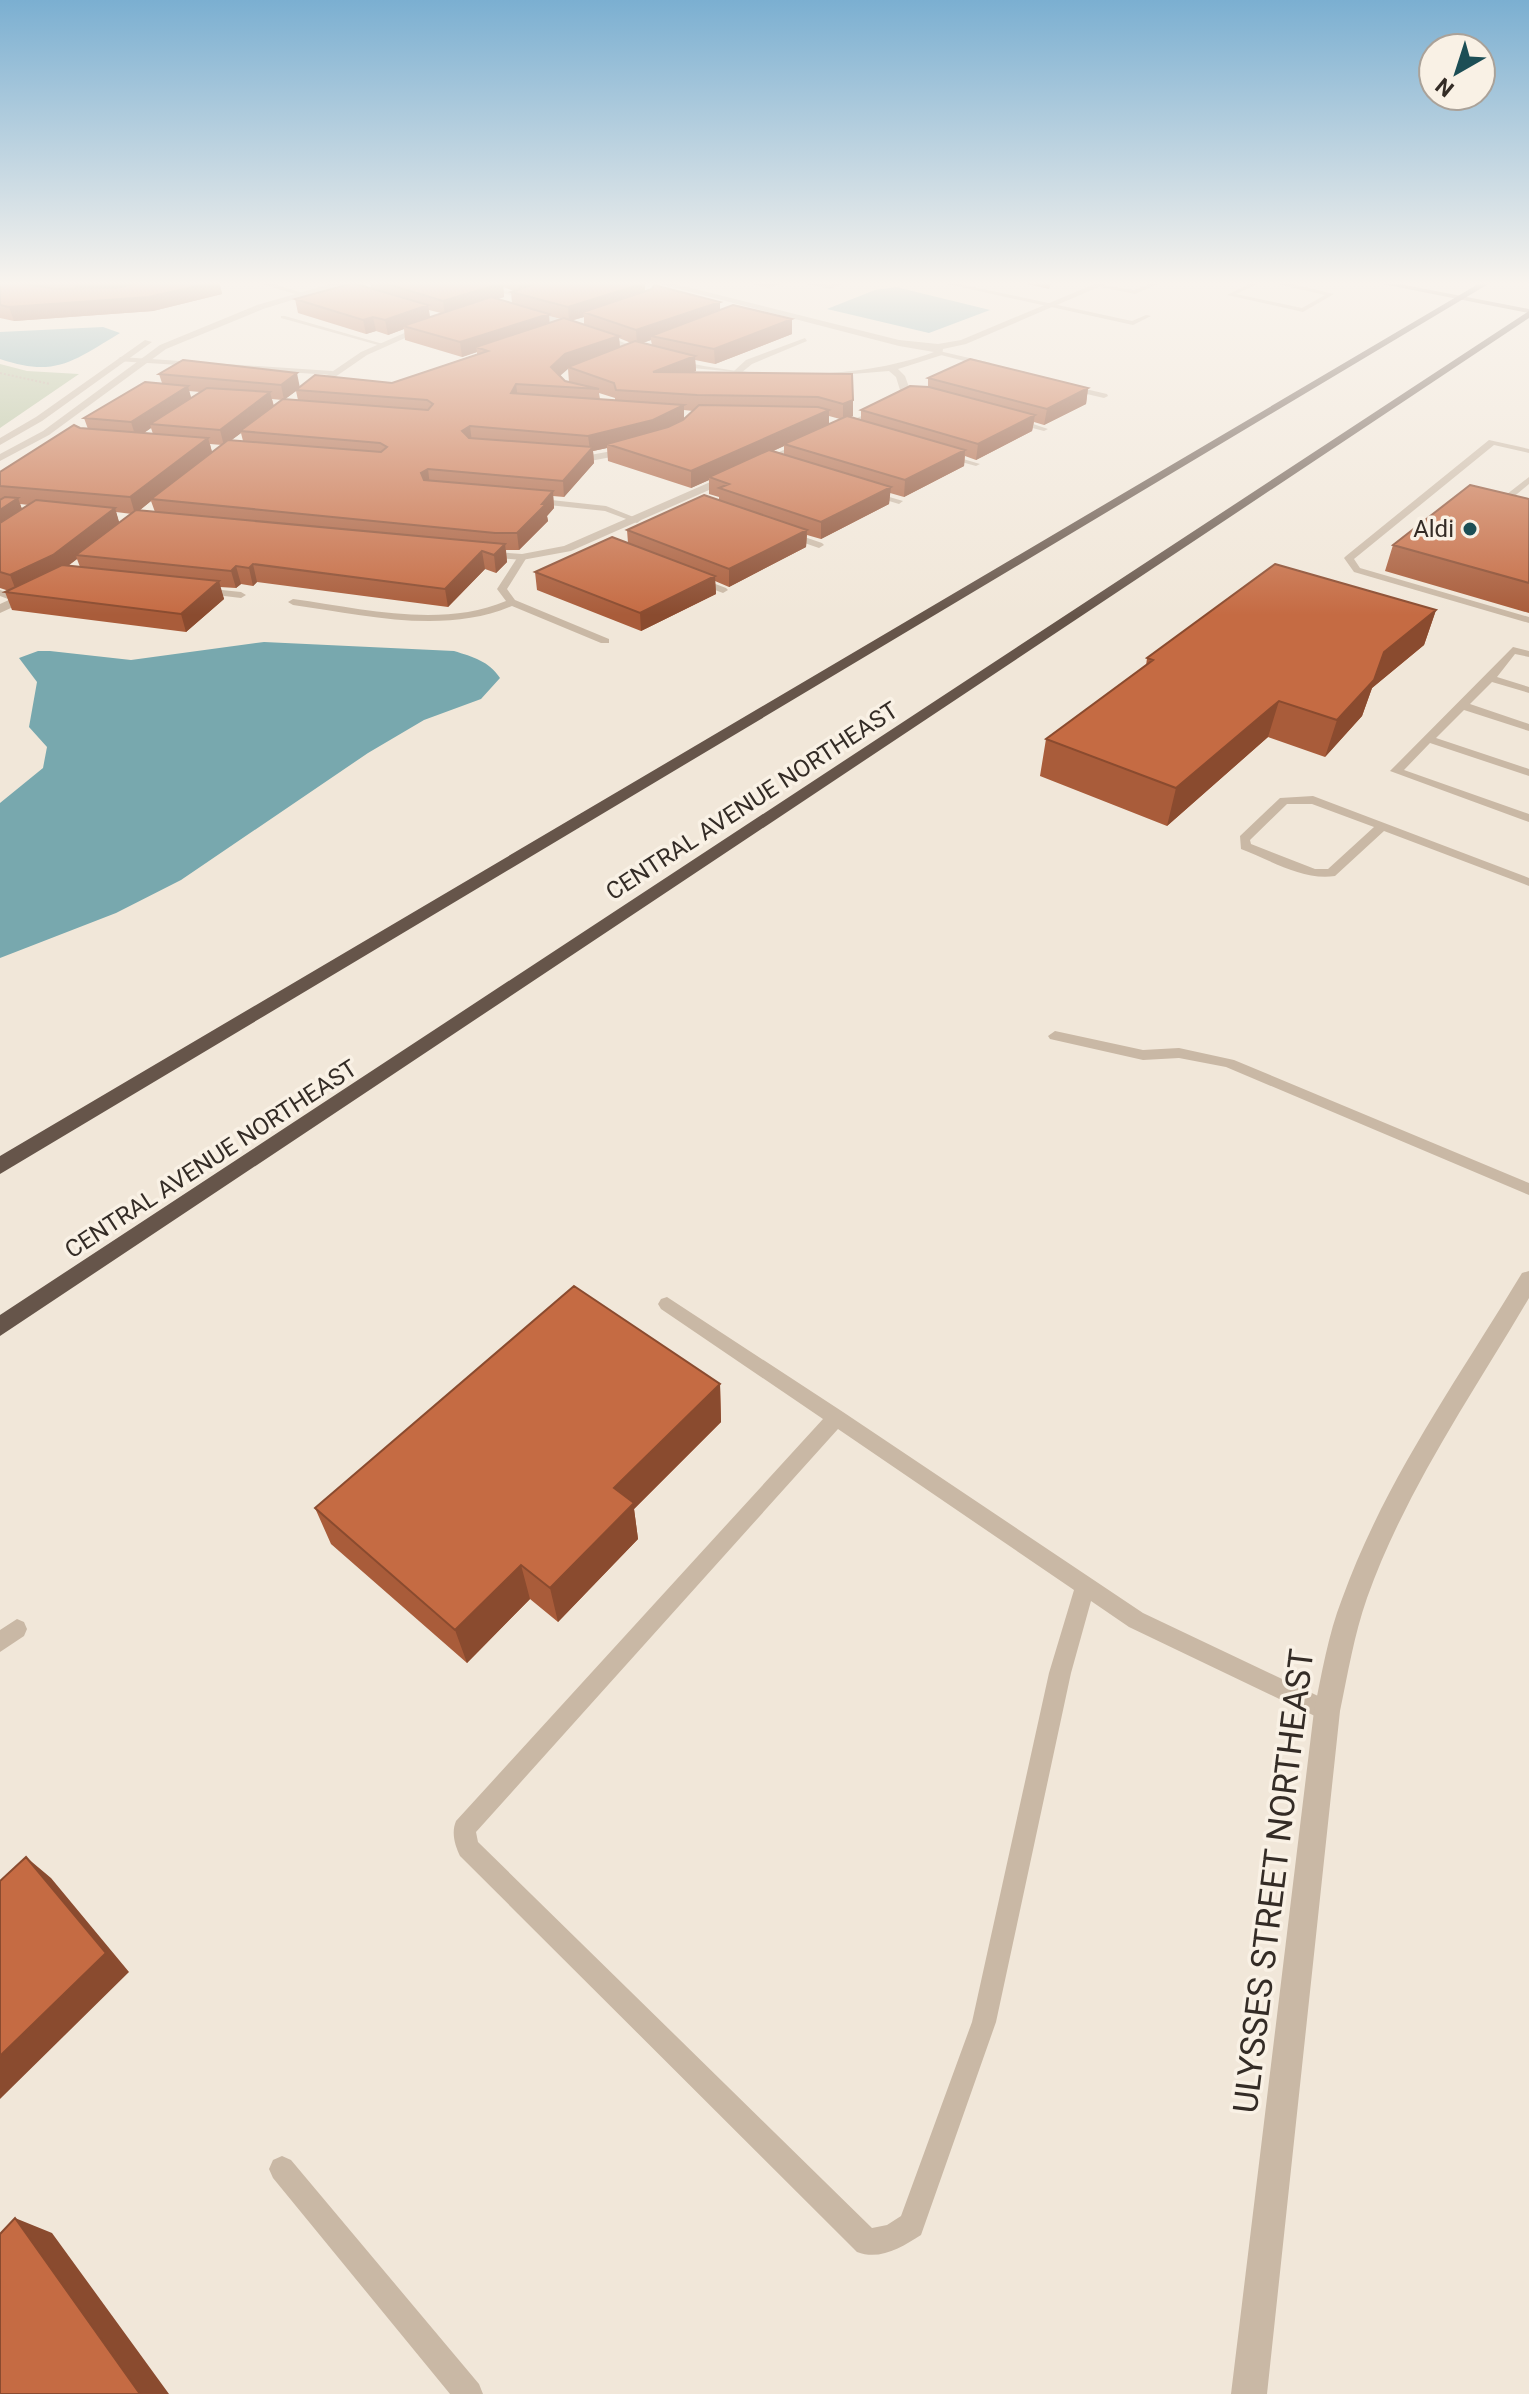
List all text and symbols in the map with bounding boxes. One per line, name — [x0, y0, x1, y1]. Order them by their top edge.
north arrow — [1417, 32, 1497, 112]
text: N — [1431, 73, 1459, 102]
place label: Aldi — [1413, 515, 1454, 543]
marker: Aldi — [1461, 520, 1479, 538]
street label: CENTRAL AVENUE NORTHEAST — [601, 696, 903, 906]
street label: CENTRAL AVENUE NORTHEAST — [60, 1054, 362, 1264]
street label: ULYSSES STREET NORTHEAST — [1225, 1647, 1321, 2115]

